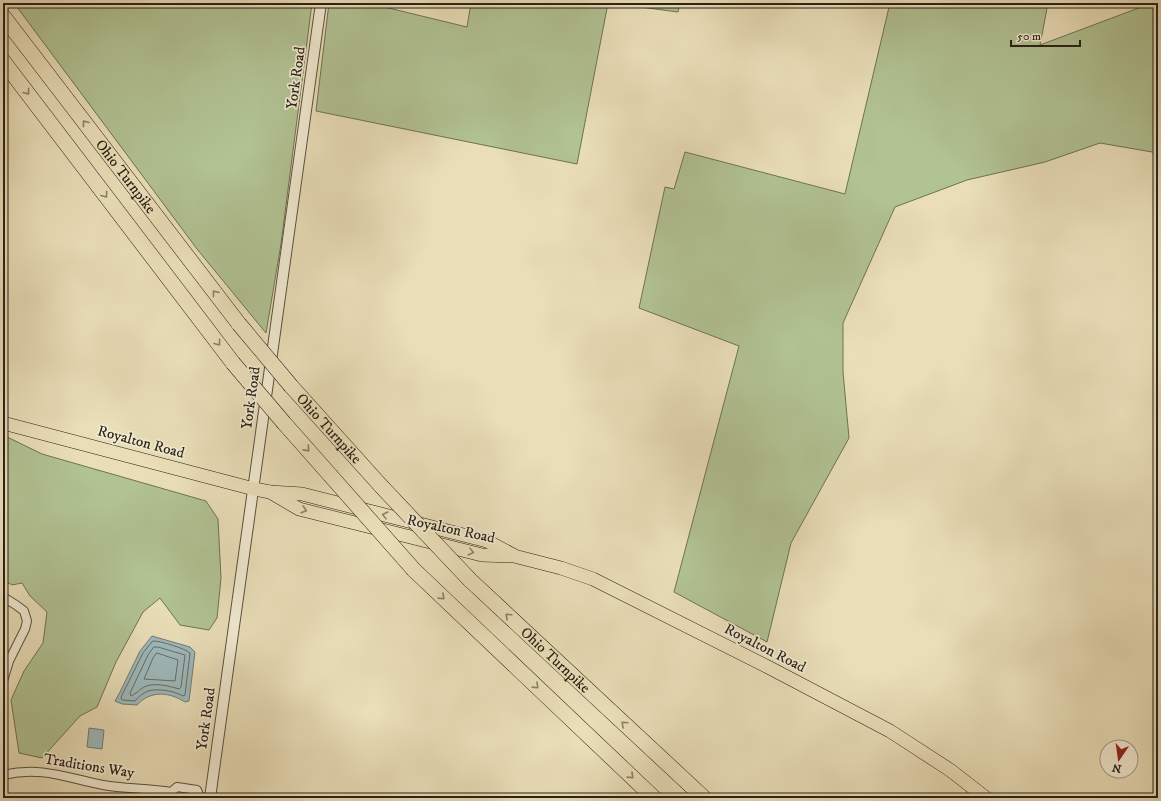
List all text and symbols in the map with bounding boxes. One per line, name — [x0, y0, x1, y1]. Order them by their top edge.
scale bar — [1011, 22, 1080, 48]
text: 50 m — [1017, 29, 1041, 44]
street label: York Road — [282, 45, 310, 111]
one-way arrow — [22, 87, 29, 94]
one-way arrow — [82, 120, 89, 127]
street label: Ohio Turnpike — [91, 135, 160, 217]
one-way arrow — [101, 191, 108, 198]
one-way arrow — [213, 290, 220, 297]
one-way arrow — [213, 339, 220, 346]
street label: York Road — [237, 365, 265, 431]
street label: Ohio Turnpike — [292, 389, 366, 468]
street label: Royalton Road — [95, 421, 187, 463]
one-way arrow — [303, 444, 310, 452]
one-way arrow — [300, 505, 307, 514]
street label: Royalton Road — [405, 510, 497, 548]
one-way arrow — [382, 511, 388, 519]
one-way arrow — [468, 548, 474, 556]
one-way arrow — [437, 592, 445, 600]
one-way arrow — [506, 614, 513, 621]
street label: Royalton Road — [721, 619, 810, 677]
street label: Ohio Turnpike — [517, 623, 595, 697]
one-way arrow — [532, 682, 539, 689]
street label: York Road — [192, 686, 220, 752]
one-way arrow — [621, 721, 629, 728]
north arrow — [1099, 739, 1139, 779]
street label: Traditions Way — [42, 749, 136, 783]
text: N — [1111, 760, 1123, 776]
one-way arrow — [626, 771, 634, 779]

